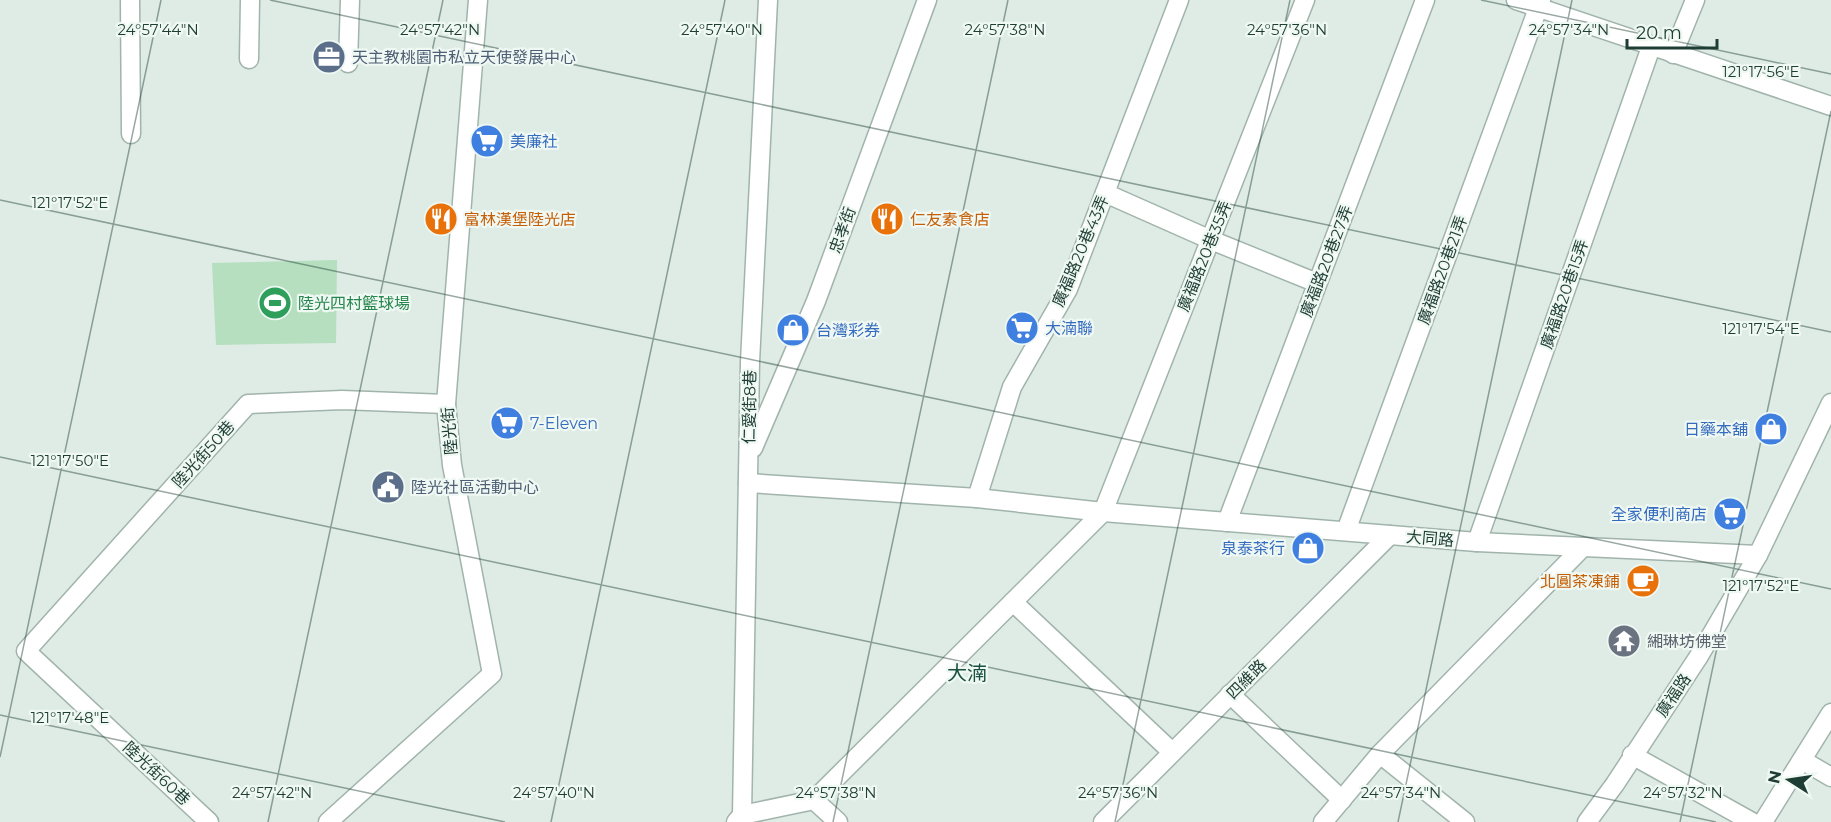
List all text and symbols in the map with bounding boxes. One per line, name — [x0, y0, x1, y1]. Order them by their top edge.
scale bar — [1627, 12, 1717, 50]
text: 24°57'44"N — [117, 20, 199, 39]
text: 24°57'42"N — [400, 20, 480, 39]
text: 24°57'40"N — [681, 20, 763, 39]
text: 24°57'38"N — [965, 20, 1045, 39]
text: 24°57'36"N — [1247, 20, 1327, 39]
text: 24°57'34"N — [1529, 20, 1609, 39]
text: 20 m — [1636, 22, 1682, 44]
office icon: 天主教桃園市私立天使發展中心 — [311, 39, 347, 75]
place label: 天主教桃園市私立天使發展中心 — [352, 48, 576, 67]
text: 121°17'56"E — [1722, 62, 1800, 81]
supermarket icon: 美廉社 — [469, 123, 505, 159]
place label: 美廉社 — [510, 132, 558, 151]
text: 121°17'52"E — [32, 193, 108, 212]
street label: 廣福路20巷43弄 — [1048, 193, 1112, 310]
street label: 廣福路20巷35弄 — [1174, 198, 1235, 314]
restaurant icon: 富林漢堡陸光店 — [423, 201, 459, 237]
restaurant icon: 仁友素食店 — [869, 201, 905, 237]
street label: 廣福路20巷27弄 — [1296, 203, 1357, 320]
street label: 忠孝街 — [825, 204, 860, 256]
place label: 富林漢堡陸光店 — [464, 210, 576, 229]
place label: 仁友素食店 — [910, 210, 990, 229]
street label: 廣福路20巷21弄 — [1414, 213, 1471, 327]
street label: 廣福路20巷15弄 — [1537, 237, 1592, 351]
sports icon: 陸光四村籃球場 — [257, 285, 293, 321]
place label: 陸光四村籃球場 — [298, 294, 410, 313]
supermarket icon: 大湳聯 — [1004, 310, 1040, 346]
shop icon: 台灣彩券 — [775, 312, 811, 348]
place label: 大湳聯 — [1045, 319, 1093, 338]
text: 121°17'54"E — [1722, 319, 1800, 338]
place label: 台灣彩券 — [816, 321, 880, 340]
street label: 仁愛街8巷 — [739, 370, 760, 444]
supermarket icon: 7-Eleven — [489, 405, 525, 441]
street label: 陸光街 — [438, 406, 461, 456]
shop icon: 日藥本舖 — [1753, 411, 1789, 447]
place label: 7-Eleven — [530, 414, 598, 433]
street label: 陸光街50巷 — [168, 417, 238, 492]
place label: 日藥本舖 — [1684, 420, 1748, 439]
text: 121°17'50"E — [31, 451, 109, 470]
public building icon: 陸光社區活動中心 — [370, 469, 406, 505]
place label: 陸光社區活動中心 — [411, 478, 539, 497]
supermarket icon: 全家便利商店 — [1712, 496, 1748, 532]
place label: 全家便利商店 — [1611, 505, 1707, 524]
street label: 大同路 — [1405, 527, 1455, 550]
shop icon: 泉泰茶行 — [1290, 530, 1326, 566]
place label: 泉泰茶行 — [1221, 539, 1285, 558]
cafe icon: 北圓茶凍鋪 — [1625, 563, 1661, 599]
place label: 北圓茶凍鋪 — [1540, 572, 1620, 591]
text: 121°17'52"E — [1723, 576, 1799, 595]
temple icon: 緗琳坊佛堂 — [1606, 623, 1642, 659]
place label: 緗琳坊佛堂 — [1647, 632, 1727, 651]
street label: 四維路 — [1223, 656, 1270, 703]
district label: 大湳 — [947, 661, 987, 685]
street label: 廣福路 — [1652, 670, 1695, 720]
text: 121°17'48"E — [31, 708, 109, 727]
street label: 陸光街60巷 — [119, 738, 194, 809]
north arrow — [1759, 750, 1819, 810]
text: N — [1764, 769, 1785, 785]
text: 24°57'42"N — [232, 783, 312, 802]
text: 24°57'40"N — [513, 783, 595, 802]
text: 24°57'38"N — [796, 783, 876, 802]
text: 24°57'36"N — [1078, 783, 1158, 802]
text: 24°57'34"N — [1361, 783, 1441, 802]
text: 24°57'32"N — [1643, 783, 1723, 802]

